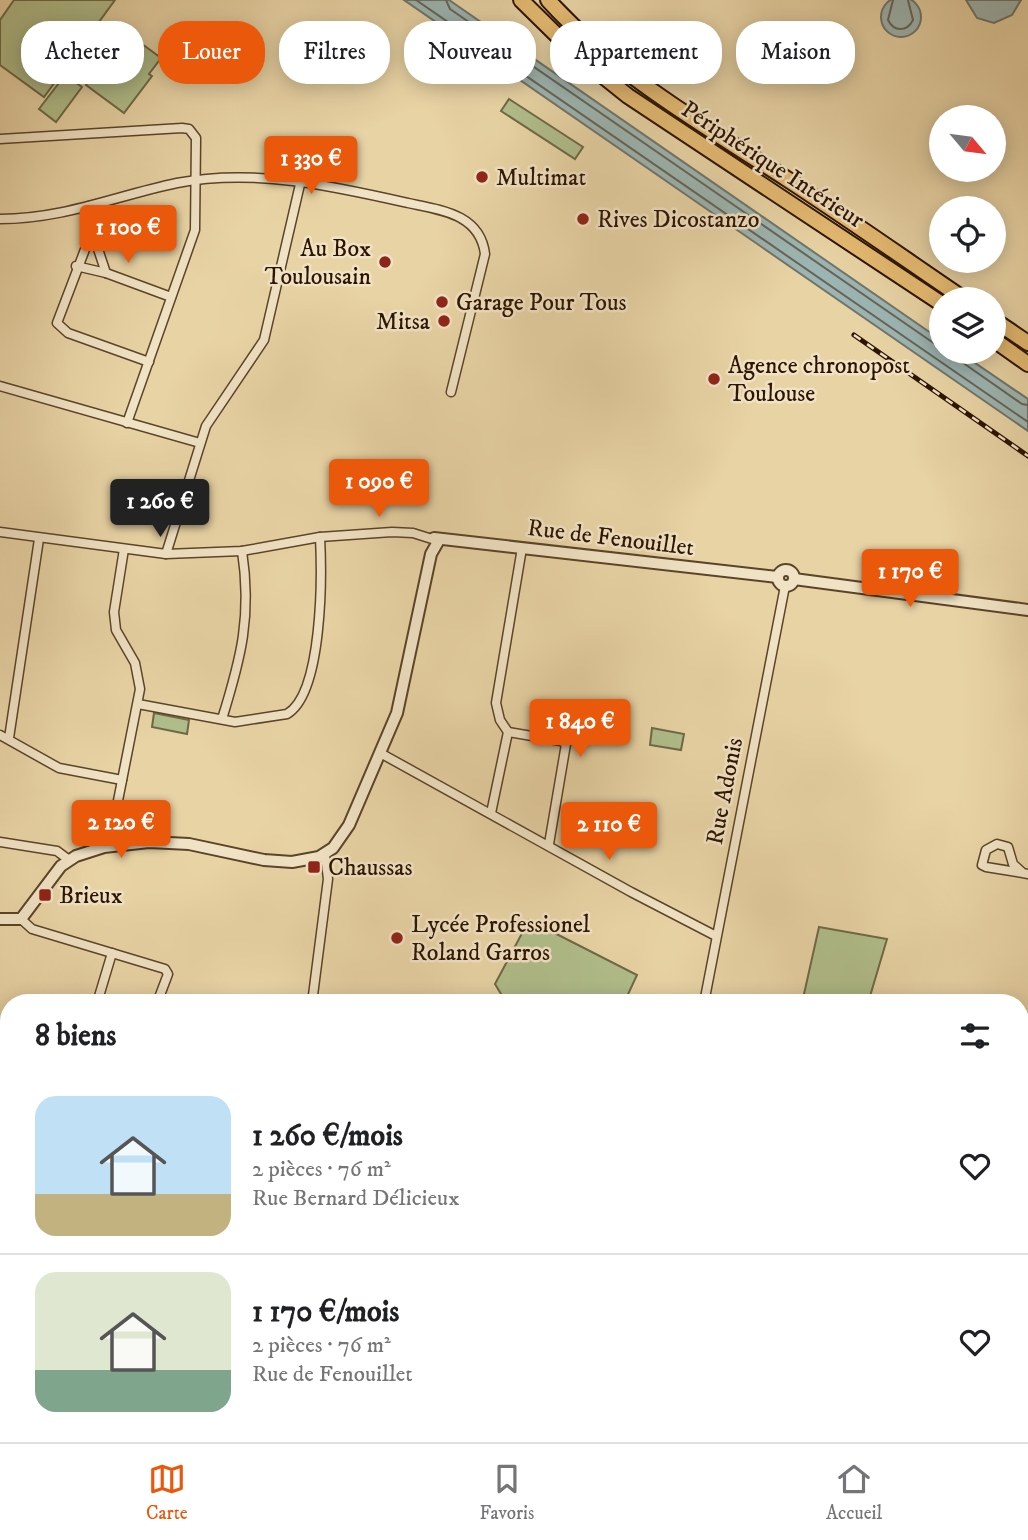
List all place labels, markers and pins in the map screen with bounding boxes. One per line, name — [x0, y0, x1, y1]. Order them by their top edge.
pin: 1 330 € — [246, 136, 376, 196]
place label: Multimat — [496, 163, 586, 193]
marker: Multimat — [474, 169, 490, 185]
pin: 1 100 € — [63, 205, 193, 265]
place label: Rives Dicostanzo — [597, 205, 759, 235]
marker: Rives Dicostanzo — [575, 211, 591, 227]
place label: Au Box Toulousain — [265, 234, 371, 292]
marker: Au Box Toulousain — [377, 254, 393, 270]
place label: Garage Pour Tous — [456, 288, 627, 318]
marker: Garage Pour Tous — [434, 294, 450, 310]
place label: Mitsa — [376, 307, 431, 337]
marker: Mitsa — [436, 313, 452, 329]
place label: Agence chronopost Toulouse — [728, 351, 910, 409]
marker: Agence chronopost Toulouse — [706, 371, 722, 387]
pin: 1 090 € — [314, 460, 444, 519]
pin: 1 260 € — [95, 480, 225, 539]
pin: 1 170 € — [845, 550, 975, 609]
pin: 1 840 € — [515, 700, 645, 759]
pin: 2 120 € — [56, 800, 186, 860]
pin: 2 110 € — [544, 802, 674, 862]
place label: Chaussas — [328, 853, 413, 883]
marker: Chaussas — [306, 859, 322, 875]
place label: Brieux — [59, 881, 123, 911]
marker: Brieux — [37, 887, 53, 903]
place label: Lycée Professionel Roland Garros — [411, 910, 591, 968]
marker: Lycée Professionel Roland Garros — [389, 930, 405, 946]

